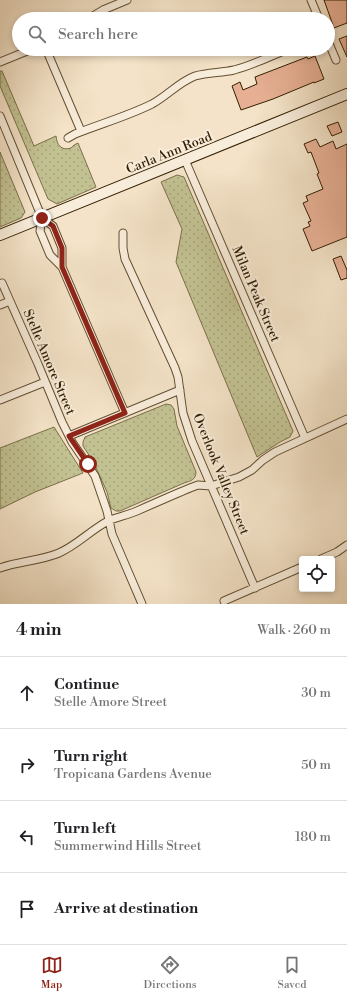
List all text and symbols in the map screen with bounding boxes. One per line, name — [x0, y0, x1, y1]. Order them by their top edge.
search box — [12, 12, 335, 56]
icon: search — [26, 23, 48, 45]
text: Search here — [58, 25, 138, 44]
street label: Carla Ann Road — [124, 128, 215, 178]
route end — [33, 209, 51, 227]
street label: Milan Peak Street — [229, 244, 284, 345]
street label: Stelle Amore Street — [20, 307, 79, 418]
street label: Overlook Valley Street — [189, 411, 253, 537]
route start — [79, 455, 97, 473]
map controls — [299, 556, 335, 592]
button: locate — [299, 556, 335, 592]
text: 4 min — [16, 619, 61, 641]
text: Walk · 260 m — [257, 622, 331, 638]
text: Continue — [54, 675, 119, 694]
icon: ahead — [16, 682, 38, 704]
text: 30 m — [301, 685, 331, 701]
text: Stelle Amore Street — [54, 694, 167, 710]
text: Turn right — [54, 747, 128, 766]
icon: right — [16, 754, 38, 776]
text: 50 m — [301, 757, 331, 773]
text: Tropicana Gardens Avenue — [54, 766, 212, 782]
text: Turn left — [54, 819, 116, 838]
icon: left — [16, 826, 38, 848]
text: 180 m — [295, 829, 331, 845]
text: Summerwind Hills Street — [54, 838, 201, 854]
icon: arrive — [16, 898, 38, 920]
text: Arrive at destination — [54, 899, 198, 918]
tab: Map — [41, 954, 63, 992]
tab: Directions — [144, 954, 197, 992]
tab: Saved — [278, 954, 306, 992]

